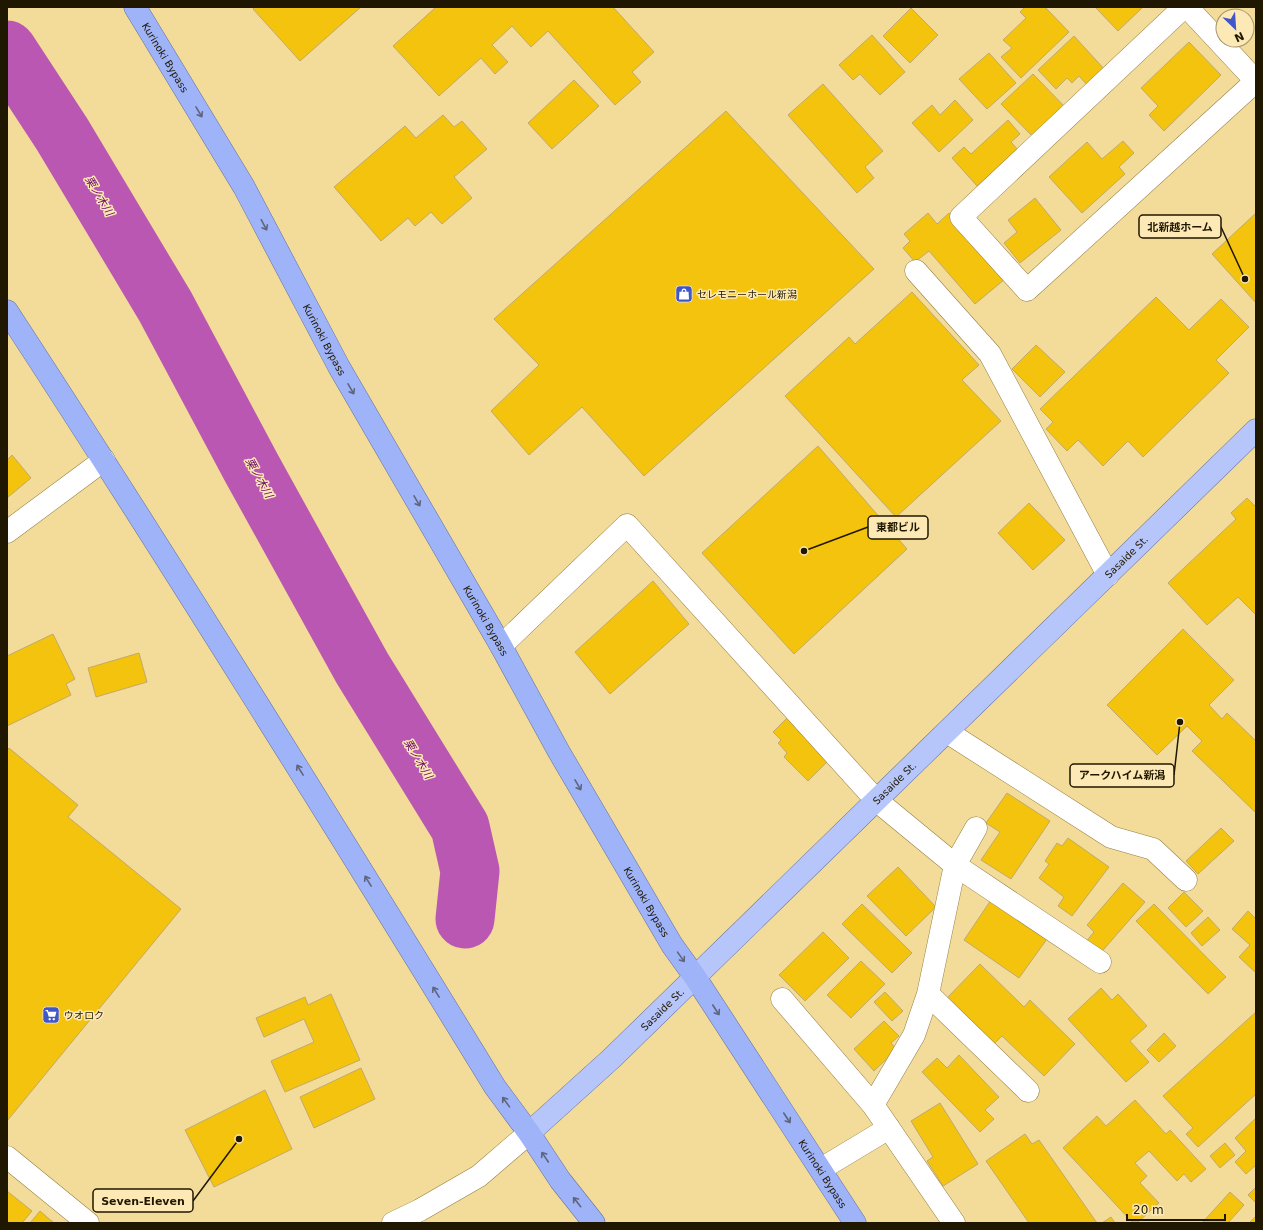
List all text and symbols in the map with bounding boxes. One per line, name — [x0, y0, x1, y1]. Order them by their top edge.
north arrow — [1215, 8, 1255, 48]
street label: Kurinoki Bypass — [140, 21, 191, 94]
text: N — [1232, 29, 1246, 44]
one-way arrow — [195, 106, 203, 118]
water label: 栗ノ木川 — [82, 174, 116, 219]
callout: 北新越ホーム — [1139, 215, 1221, 238]
one-way arrow — [260, 219, 268, 231]
text: 北新越ホーム — [1147, 221, 1213, 234]
shop icon: セレモニーホール新潟 — [674, 284, 694, 304]
place label: セレモニーホール新潟 — [697, 289, 797, 300]
street label: Kurinoki Bypass — [301, 302, 348, 377]
one-way arrow — [348, 383, 356, 395]
water label: 栗ノ木川 — [243, 456, 276, 501]
one-way arrow — [413, 495, 421, 507]
callout: 東都ビル — [868, 516, 928, 539]
text: 東都ビル — [876, 521, 920, 534]
street label: Sasaide St. — [1102, 533, 1150, 580]
street label: Kurinoki Bypass — [461, 583, 511, 657]
water label: 栗ノ木川 — [401, 737, 435, 782]
street label: Sasaide St. — [870, 759, 918, 806]
one-way arrow — [296, 764, 304, 776]
callout: アークハイム新潟 — [1070, 764, 1174, 787]
text: アークハイム新潟 — [1079, 769, 1165, 782]
one-way arrow — [575, 779, 583, 791]
street label: Kurinoki Bypass — [622, 865, 671, 939]
one-way arrow — [364, 875, 372, 887]
one-way arrow — [677, 952, 685, 963]
one-way arrow — [432, 986, 440, 998]
street label: Sasaide St. — [638, 986, 686, 1032]
one-way arrow — [712, 1004, 720, 1016]
supermarket icon: ウオロク — [41, 1005, 61, 1025]
place label: ウオロク — [64, 1010, 104, 1021]
one-way arrow — [501, 1096, 510, 1107]
one-way arrow — [783, 1112, 791, 1123]
street label: Kurinoki Bypass — [797, 1137, 849, 1210]
one-way arrow — [540, 1151, 549, 1162]
callout: Seven-Eleven — [93, 1189, 193, 1212]
text: Seven-Eleven — [101, 1195, 185, 1208]
one-way arrow — [573, 1196, 581, 1207]
scale bar — [1127, 1196, 1225, 1222]
text: 20 m — [1133, 1203, 1164, 1217]

